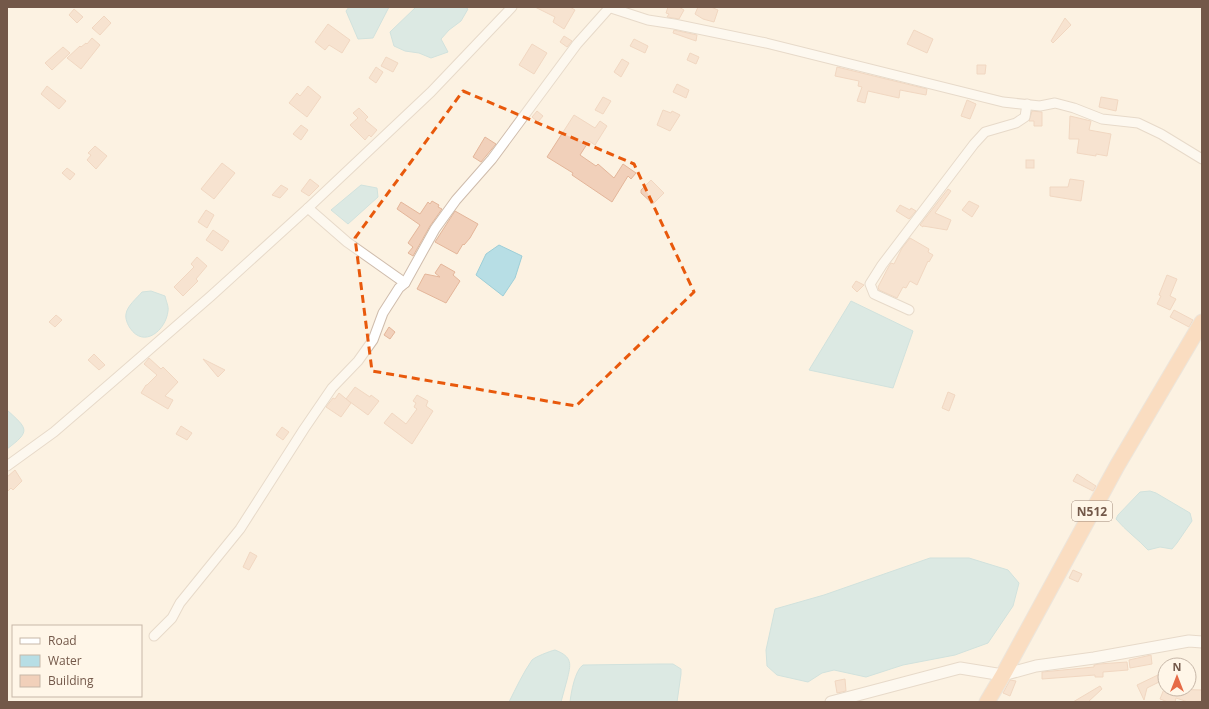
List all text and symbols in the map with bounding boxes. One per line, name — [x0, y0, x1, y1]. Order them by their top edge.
road number: N512 — [1072, 501, 1112, 521]
legend — [12, 625, 142, 697]
text: Road — [48, 632, 77, 649]
text: Water — [48, 652, 82, 669]
north arrow — [1157, 657, 1197, 697]
text: N — [1173, 659, 1181, 674]
text: Building — [48, 672, 94, 689]

